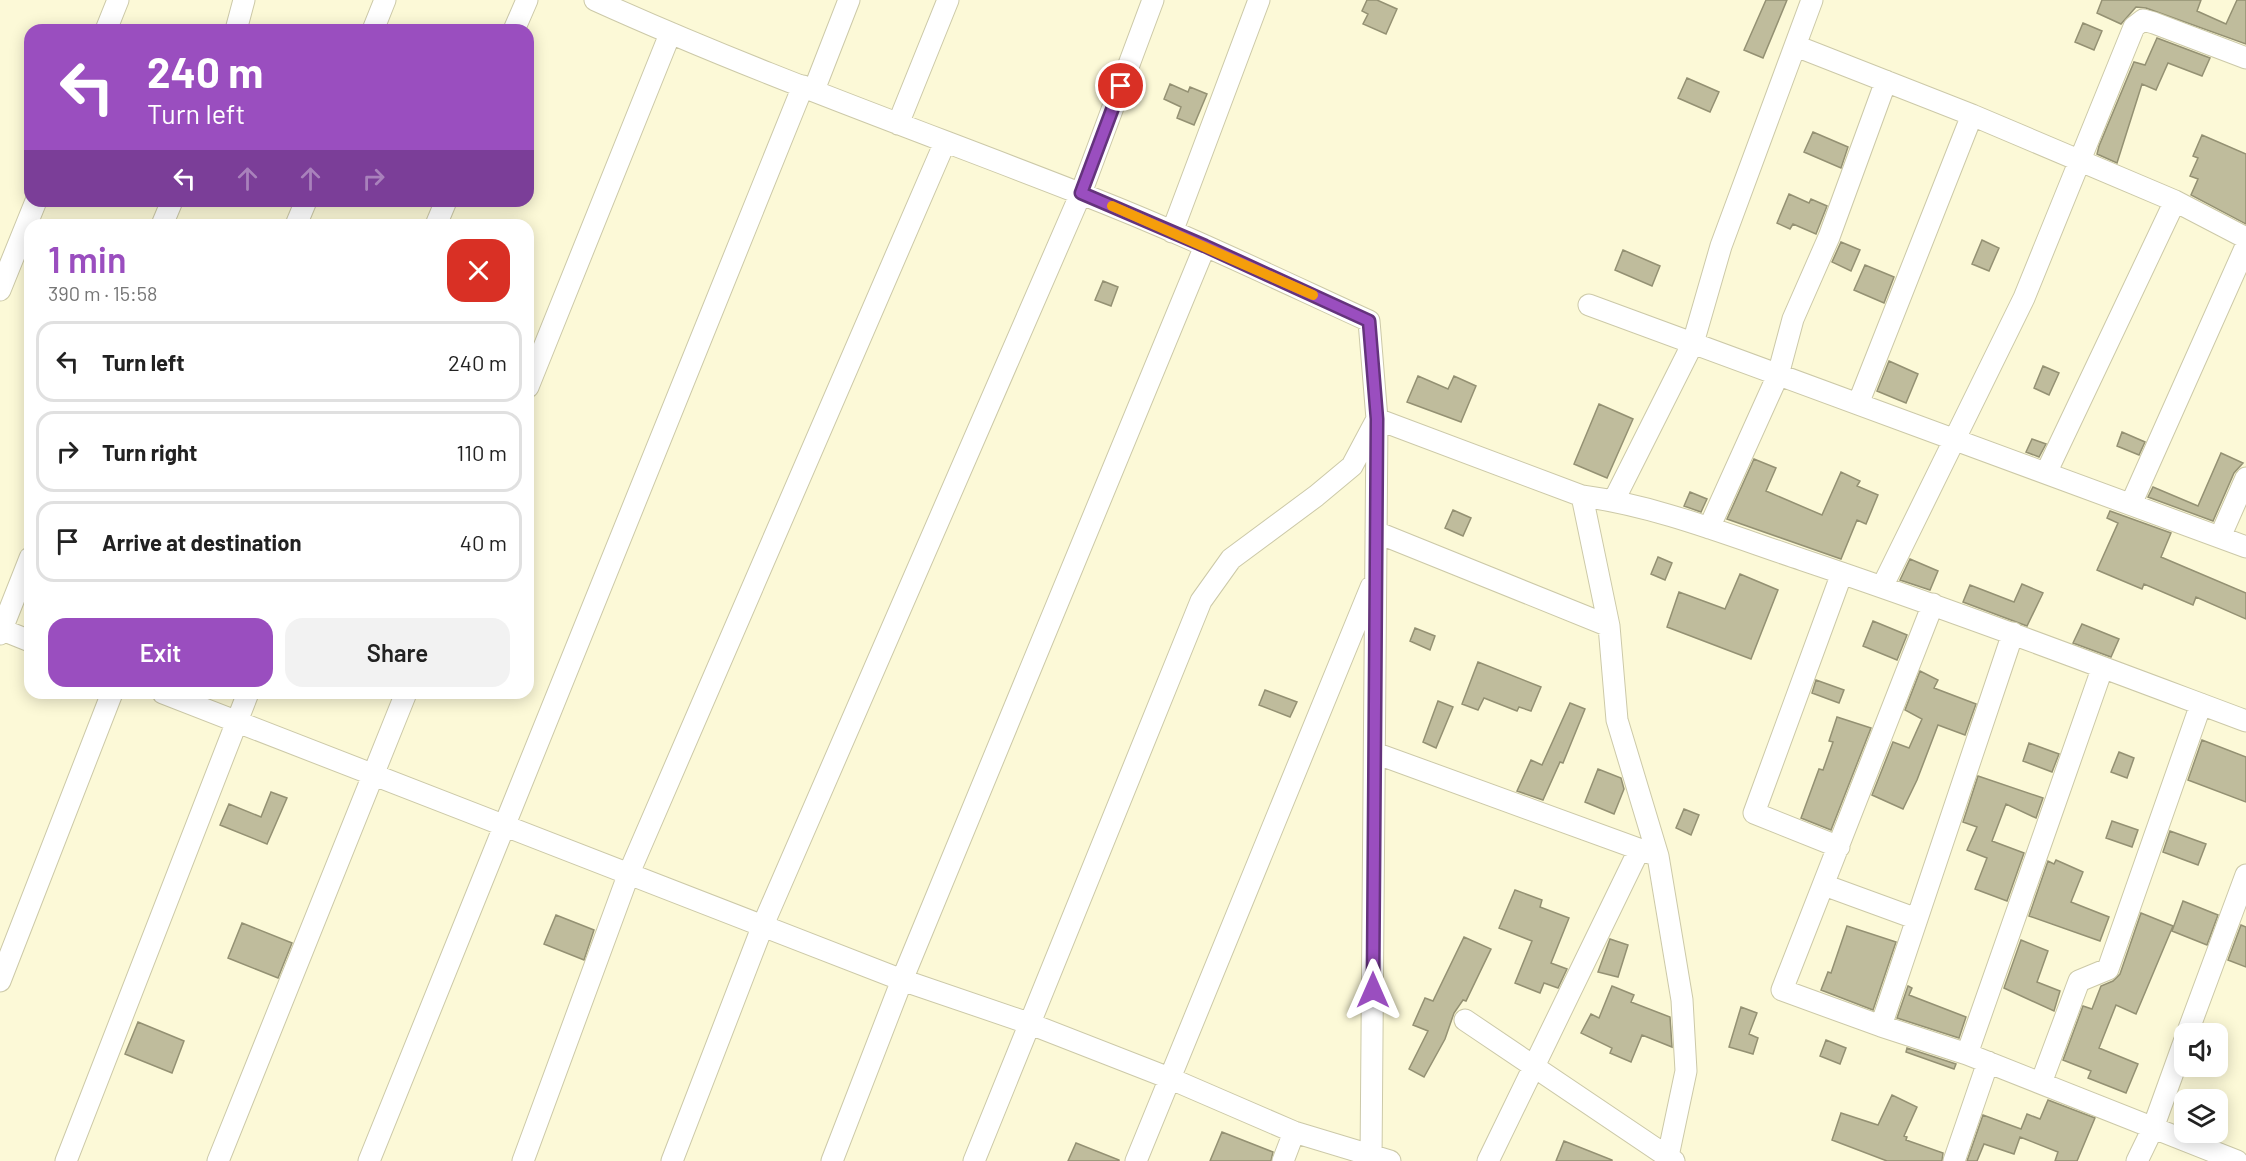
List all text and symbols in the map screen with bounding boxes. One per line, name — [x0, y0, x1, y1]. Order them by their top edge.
text: 240 m — [147, 46, 263, 96]
icon: left — [48, 48, 126, 126]
pin — [1095, 60, 1146, 111]
icon: arrive — [1104, 69, 1137, 102]
text: Turn left — [147, 97, 245, 129]
icon: left — [168, 162, 201, 195]
icon: ahead — [231, 162, 264, 195]
icon: ahead — [294, 162, 327, 195]
icon: right — [357, 162, 390, 195]
text: 1 min — [48, 237, 127, 280]
button: close — [447, 239, 510, 302]
text: 390 m · 15:58 — [48, 281, 158, 305]
icon: left — [51, 345, 84, 378]
text: Turn left — [102, 349, 185, 375]
text: 240 m — [448, 349, 507, 375]
icon: right — [51, 435, 84, 468]
text: Turn right — [102, 439, 197, 465]
text: 110 m — [457, 439, 507, 465]
icon: arrive — [51, 525, 84, 558]
text: Arrive at destination — [102, 529, 301, 555]
text: 40 m — [460, 529, 507, 555]
button: Exit — [48, 618, 273, 687]
button: Share — [285, 618, 510, 687]
position arrow — [1341, 958, 1405, 1022]
map controls — [2174, 1023, 2228, 1143]
button: sound — [2174, 1023, 2228, 1077]
button: layers — [2174, 1089, 2228, 1143]

